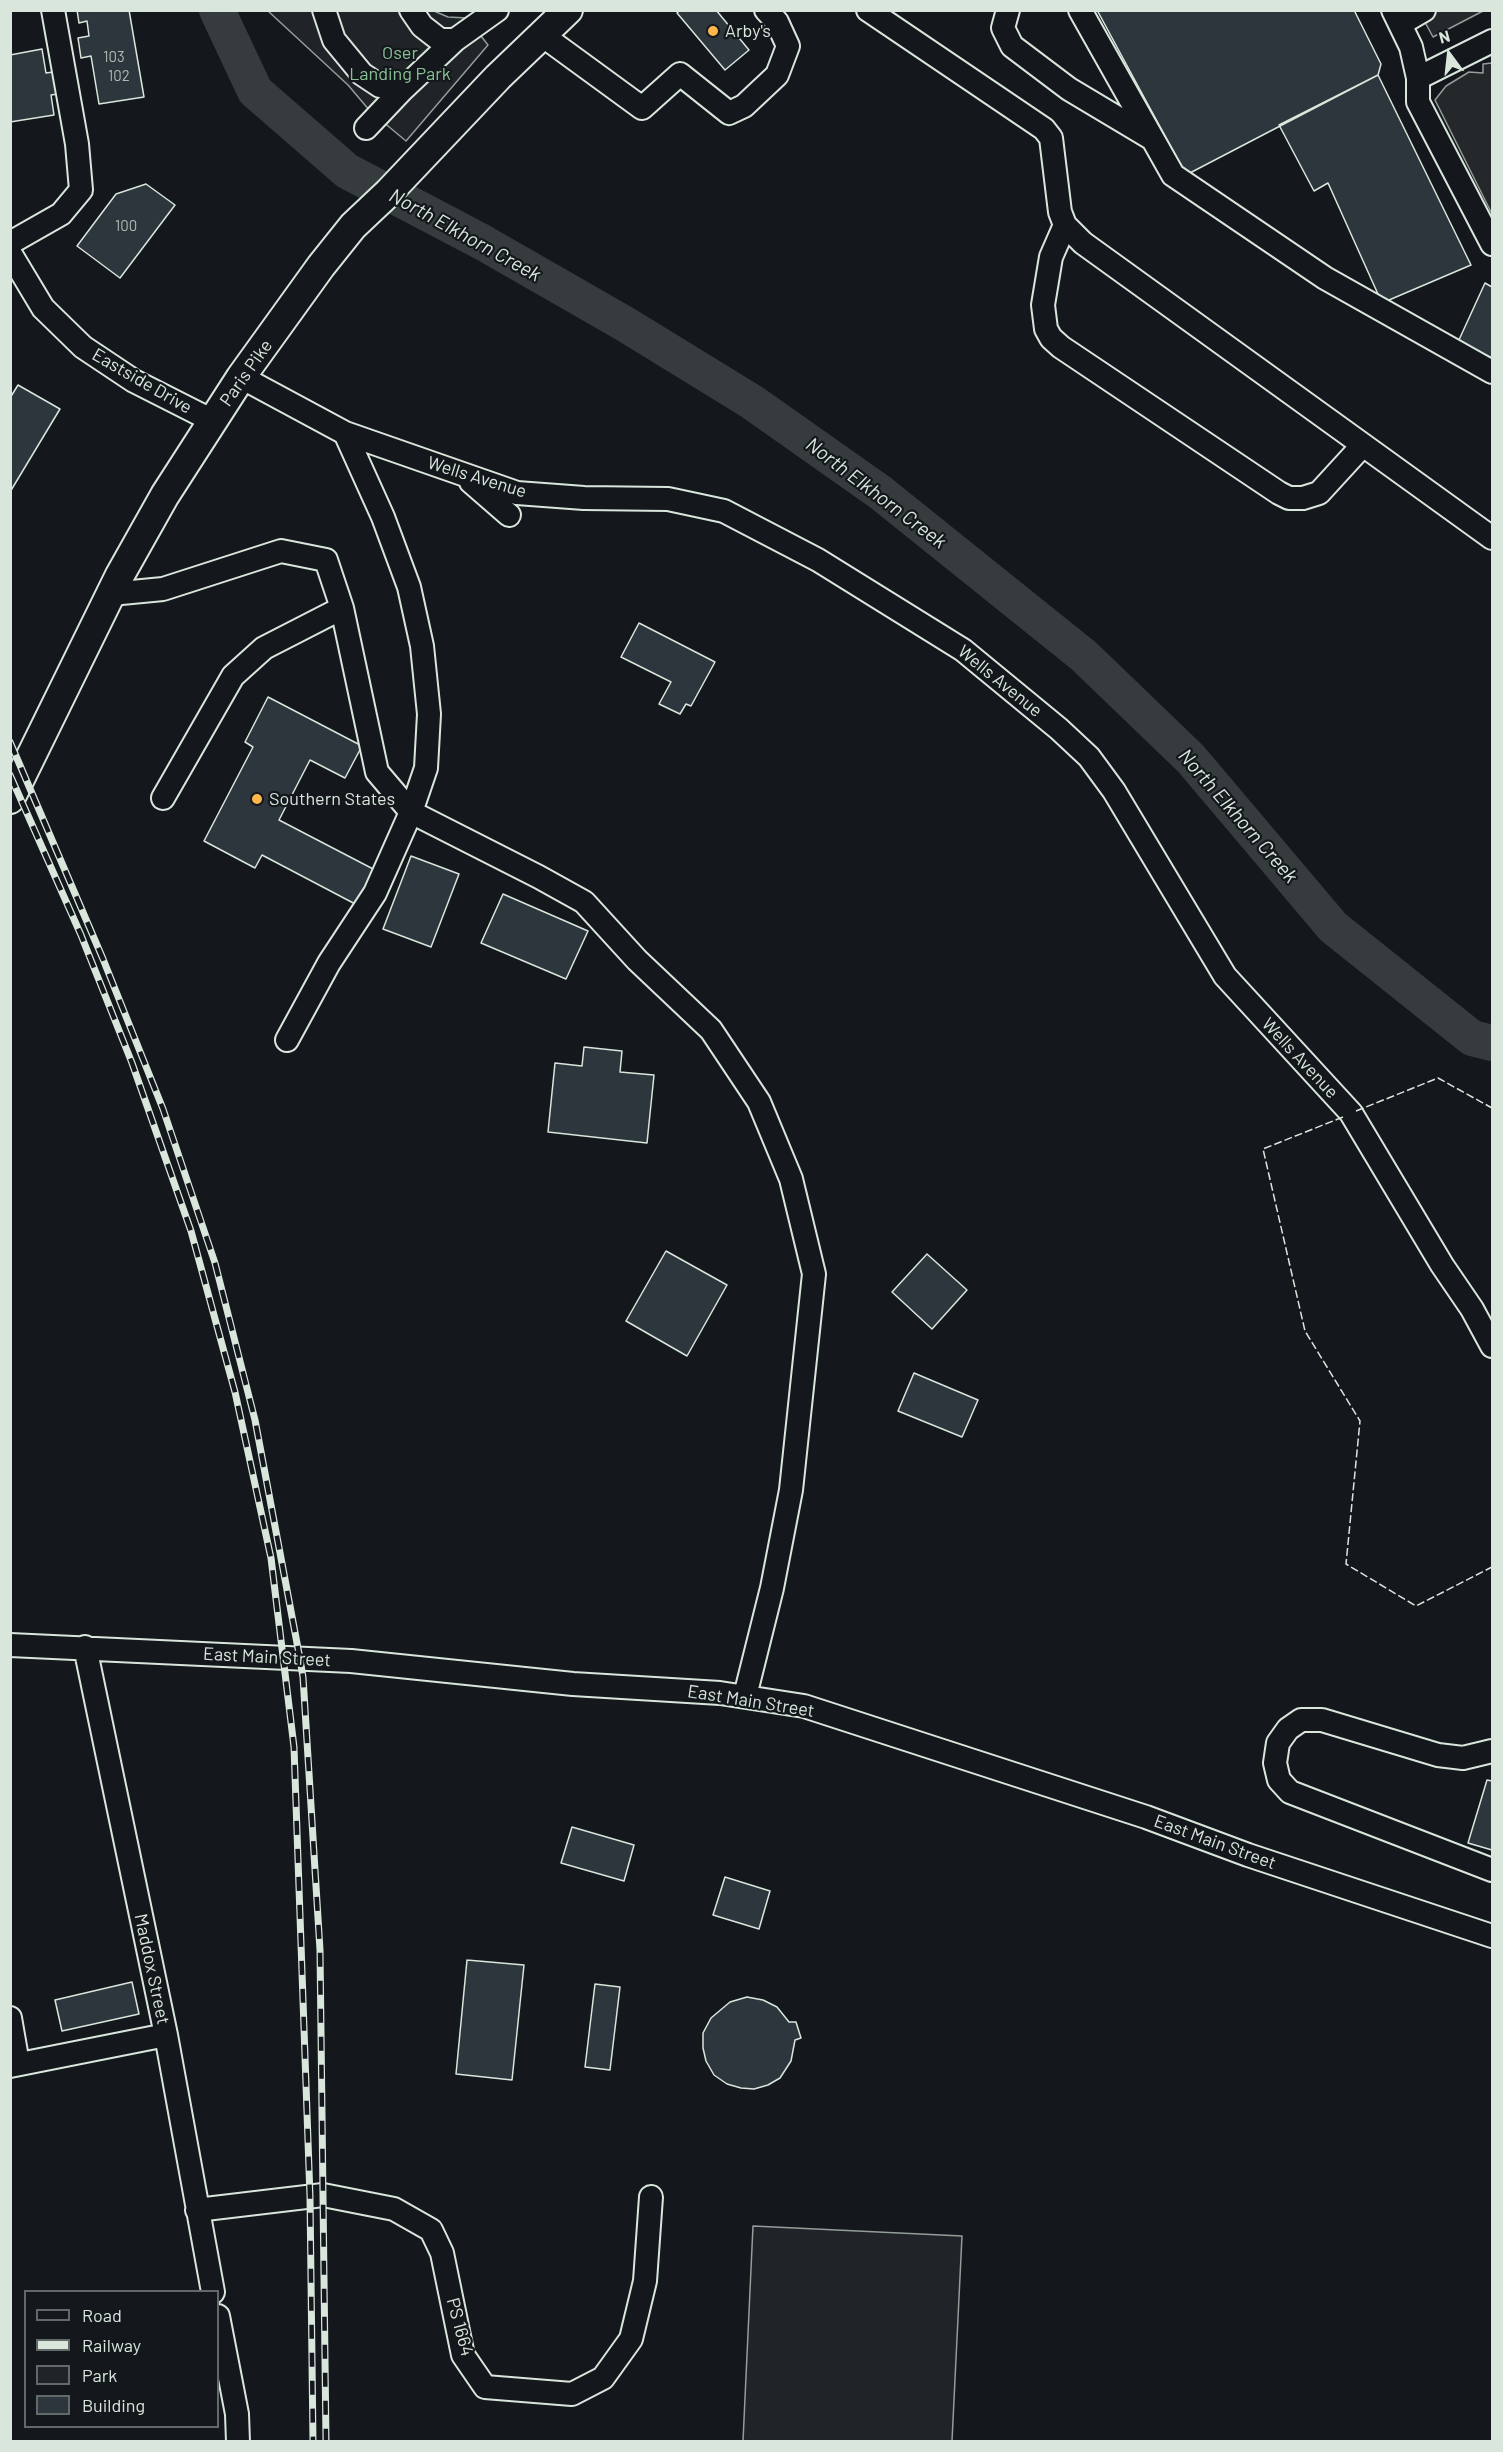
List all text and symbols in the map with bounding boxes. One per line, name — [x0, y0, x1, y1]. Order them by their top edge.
place label: Arby's — [725, 20, 771, 42]
marker: Arby's — [706, 24, 720, 38]
north arrow — [1419, 24, 1479, 84]
text: N — [1437, 26, 1452, 47]
park label: Oser Landing Park — [349, 42, 451, 84]
house number: 103 — [103, 48, 125, 66]
house number: 102 — [108, 67, 130, 85]
water label: North Elkhorn Creek — [385, 183, 545, 287]
house number: 100 — [115, 217, 137, 235]
street label: Paris Pike — [215, 335, 277, 411]
street label: Eastside Drive — [88, 344, 196, 418]
water label: North Elkhorn Creek — [801, 432, 951, 554]
street label: Wells Avenue — [425, 452, 529, 502]
street label: Wells Avenue — [953, 640, 1047, 722]
water label: North Elkhorn Creek — [1173, 744, 1303, 888]
place label: Southern States — [269, 788, 395, 810]
marker: Southern States — [250, 792, 264, 806]
street label: Wells Avenue — [1257, 1013, 1343, 1103]
street label: East Main Street — [203, 1643, 331, 1671]
street label: East Main Street — [686, 1680, 816, 1722]
street label: East Main Street — [1151, 1810, 1279, 1874]
street label: Maddox Street — [130, 1912, 174, 2026]
legend — [24, 2290, 219, 2428]
street label: PS 1664 — [442, 2295, 478, 2359]
text: Road — [82, 2304, 122, 2326]
text: Railway — [82, 2334, 141, 2356]
text: Park — [82, 2364, 117, 2386]
text: Building — [82, 2394, 145, 2416]

